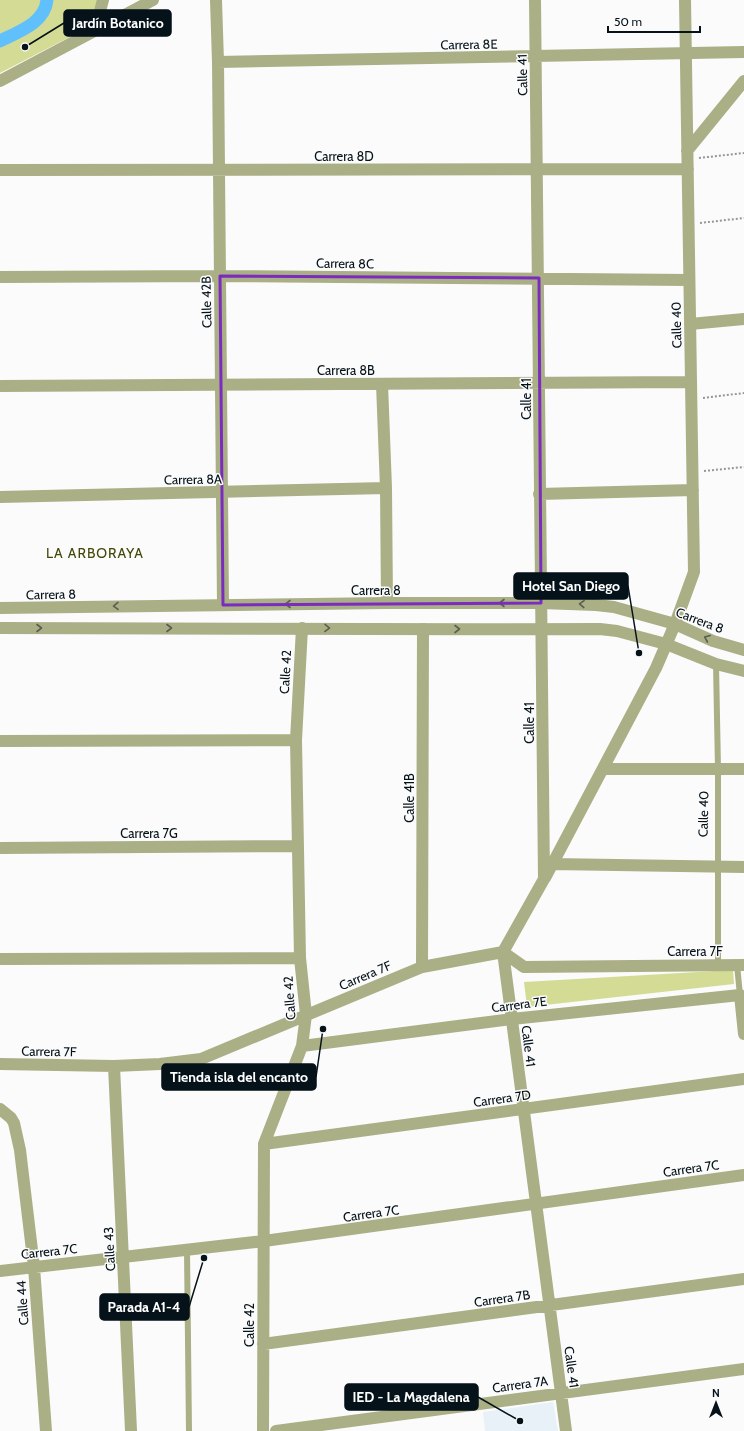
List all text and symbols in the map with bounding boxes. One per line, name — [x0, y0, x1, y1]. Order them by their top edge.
scale bar — [608, 8, 700, 34]
callout: Jardín Botanico — [64, 10, 171, 36]
text: Jardín Botanico — [71, 14, 164, 32]
text: 50 m — [614, 14, 642, 29]
street label: Carrera 8E — [440, 36, 498, 52]
street label: Calle 41 — [514, 54, 530, 96]
street label: Carrera 8D — [314, 148, 374, 164]
street label: Carrera 8C — [316, 254, 374, 272]
street label: Calle 42B — [198, 276, 214, 328]
street label: Calle 40 — [668, 302, 684, 348]
street label: Carrera 8B — [317, 362, 375, 378]
street label: Calle 41 — [518, 378, 534, 420]
street label: Carrera 8A — [164, 470, 222, 488]
district label: LA ARBORAYA — [46, 544, 144, 562]
callout: Hotel San Diego — [514, 573, 628, 599]
text: Hotel San Diego — [522, 577, 620, 595]
street label: Carrera 8 — [351, 582, 401, 598]
street label: Carrera 8 — [26, 586, 76, 602]
one-way arrow — [499, 599, 505, 607]
one-way arrow — [285, 600, 291, 608]
one-way arrow — [579, 600, 585, 609]
one-way arrow — [113, 602, 119, 611]
street label: Carrera 8 — [674, 604, 726, 636]
one-way arrow — [36, 624, 42, 632]
one-way arrow — [166, 624, 172, 632]
one-way arrow — [324, 624, 330, 632]
one-way arrow — [454, 625, 460, 633]
one-way arrow — [704, 635, 711, 643]
street label: Calle 42 — [276, 649, 294, 695]
street label: Calle 41 — [521, 702, 537, 744]
street label: Calle 41B — [401, 773, 417, 823]
street label: Calle 40 — [695, 791, 711, 837]
street label: Carrera 7G — [120, 825, 178, 841]
street label: Carrera 7F — [667, 943, 723, 959]
street label: Carrera 7F — [336, 957, 394, 993]
street label: Calle 42 — [279, 975, 299, 1021]
street label: Carrera 7E — [490, 993, 548, 1015]
street label: Calle 41 — [519, 1024, 539, 1068]
street label: Carrera 7F — [21, 1043, 77, 1059]
callout: Tienda isla del encanto — [162, 1064, 316, 1090]
text: Tienda isla del encanto — [170, 1068, 308, 1086]
street label: Carrera 7D — [472, 1086, 532, 1110]
street label: Carrera 7C — [662, 1156, 720, 1180]
street label: Carrera 7C — [342, 1201, 400, 1225]
street label: Calle 43 — [100, 1226, 118, 1272]
street label: Carrera 7C — [20, 1240, 78, 1262]
street label: Calle 44 — [12, 1280, 32, 1326]
street label: Carrera 7B — [473, 1286, 531, 1310]
callout: Parada A1-4 — [100, 1294, 189, 1320]
text: Parada A1-4 — [107, 1298, 181, 1316]
street label: Calle 42 — [241, 1303, 257, 1347]
street label: Calle 41 — [561, 1345, 583, 1389]
street label: Carrera 7A — [491, 1372, 549, 1396]
north arrow — [696, 1383, 736, 1423]
callout: IED - La Magdalena — [345, 1384, 478, 1410]
text: N — [712, 1386, 720, 1400]
text: IED - La Magdalena — [352, 1388, 470, 1406]

